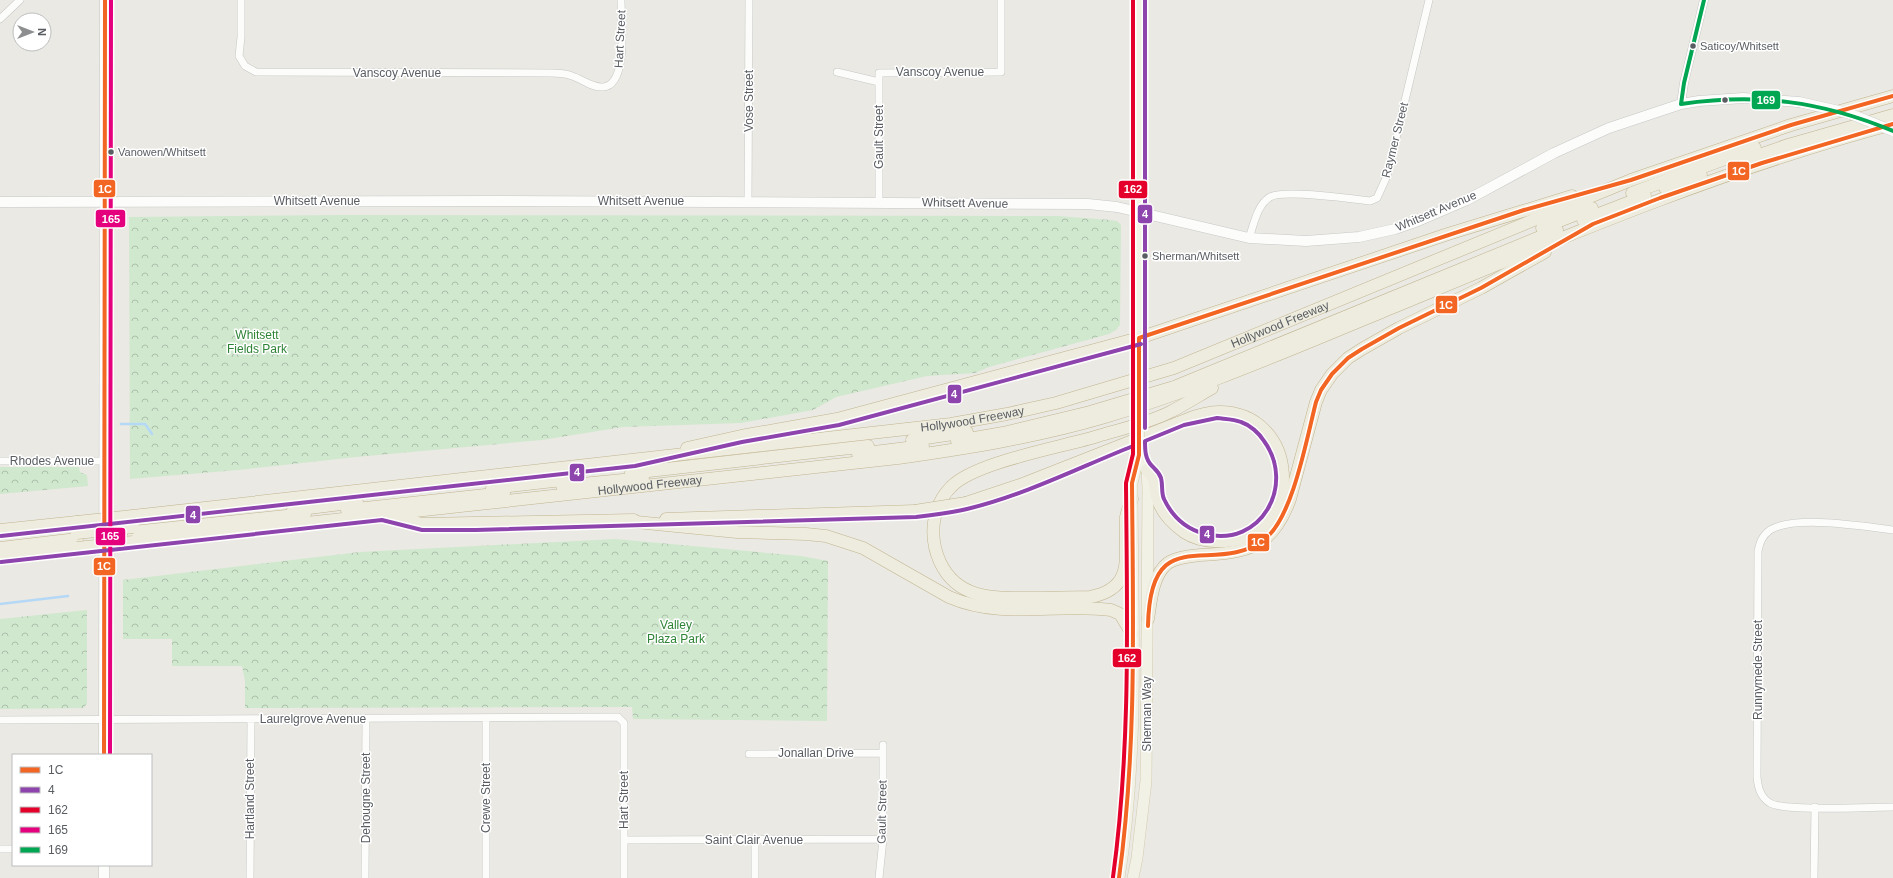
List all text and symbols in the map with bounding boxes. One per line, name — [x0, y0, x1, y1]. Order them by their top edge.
street label: Hart Street — [611, 9, 629, 68]
north arrow — [12, 12, 52, 52]
text: N — [36, 28, 48, 36]
place label: Saticoy/Whitsett — [1700, 40, 1779, 52]
marker: Saticoy/Whitsett — [1688, 41, 1698, 51]
street label: Vanscoy Avenue — [896, 65, 984, 79]
street label: Vanscoy Avenue — [353, 66, 441, 80]
street label: Vose Street — [742, 69, 756, 132]
line badge: 169 — [1751, 90, 1781, 110]
text: 169 — [1757, 94, 1775, 106]
unlabelled marker — [1720, 95, 1730, 105]
street label: Raymer Street — [1379, 100, 1411, 179]
street label: Gault Street — [872, 104, 886, 169]
place label: Vanowen/Whitsett — [118, 146, 206, 158]
marker: Vanowen/Whitsett — [106, 147, 116, 157]
line badge: 1C — [1727, 161, 1750, 181]
text: 1C — [1732, 165, 1746, 177]
line badge: 1C — [93, 179, 116, 198]
line badge: 162 — [1118, 180, 1148, 199]
text: 1C — [98, 183, 112, 195]
text: 162 — [1124, 183, 1142, 195]
street label: Whitsett Avenue — [1393, 188, 1479, 234]
street label: Whitsett Avenue — [274, 194, 361, 208]
street label: Whitsett Avenue — [598, 194, 685, 208]
street label: Whitsett Avenue — [922, 195, 1009, 211]
line badge: 4 — [1137, 204, 1153, 224]
text: 4 — [1142, 208, 1149, 220]
line badge: 165 — [95, 209, 126, 228]
text: 165 — [102, 213, 120, 225]
place label: Sherman/Whitsett — [1152, 250, 1239, 262]
marker: Sherman/Whitsett — [1140, 251, 1150, 261]
line badge: 1C — [1435, 295, 1458, 314]
street label: Hollywood Freeway — [1229, 298, 1331, 351]
text: 1C — [1439, 299, 1453, 311]
park label: Whitsett Fields Park — [227, 328, 288, 356]
line badge: 4 — [947, 384, 962, 404]
text: 4 — [951, 388, 958, 400]
street label: Hollywood Freeway — [920, 403, 1025, 434]
street label: Rhodes Avenue — [10, 454, 95, 468]
line badge: 4 — [569, 463, 585, 482]
text: 4 — [574, 466, 581, 478]
street label: Hollywood Freeway — [597, 473, 703, 498]
line badge: 4 — [185, 505, 201, 524]
text: 4 — [190, 509, 197, 521]
line badge: 4 — [1199, 525, 1215, 544]
line badge: 165 — [95, 527, 126, 546]
text: 4 — [1204, 528, 1211, 540]
text: 165 — [101, 530, 119, 542]
line badge: 1C — [1247, 533, 1270, 552]
text: 1C — [1251, 536, 1265, 548]
line badge: 1C — [93, 557, 116, 576]
text: 1C — [97, 560, 111, 572]
park label: Valley Plaza Park — [647, 618, 706, 646]
street label: Runnymede Street — [1751, 619, 1765, 720]
line badge: 162 — [1112, 648, 1142, 668]
text: 162 — [1118, 652, 1136, 664]
street label: Sherman Way — [1140, 676, 1154, 752]
street label: Laurelgrove Avenue — [260, 712, 367, 726]
street label: Jonallan Drive — [778, 746, 854, 760]
street label: Dehougne Street — [359, 752, 373, 843]
legend — [12, 754, 152, 866]
street label: Hartland Street — [243, 758, 257, 839]
street label: Crewe Street — [479, 762, 493, 833]
text: 1C — [48, 763, 64, 777]
street label: Hart Street — [617, 770, 631, 829]
street label: Gault Street — [874, 779, 890, 844]
text: 4 — [48, 783, 55, 797]
text: 162 — [48, 803, 68, 817]
text: 165 — [48, 823, 68, 837]
street label: Saint Clair Avenue — [705, 833, 804, 847]
text: 169 — [48, 843, 68, 857]

